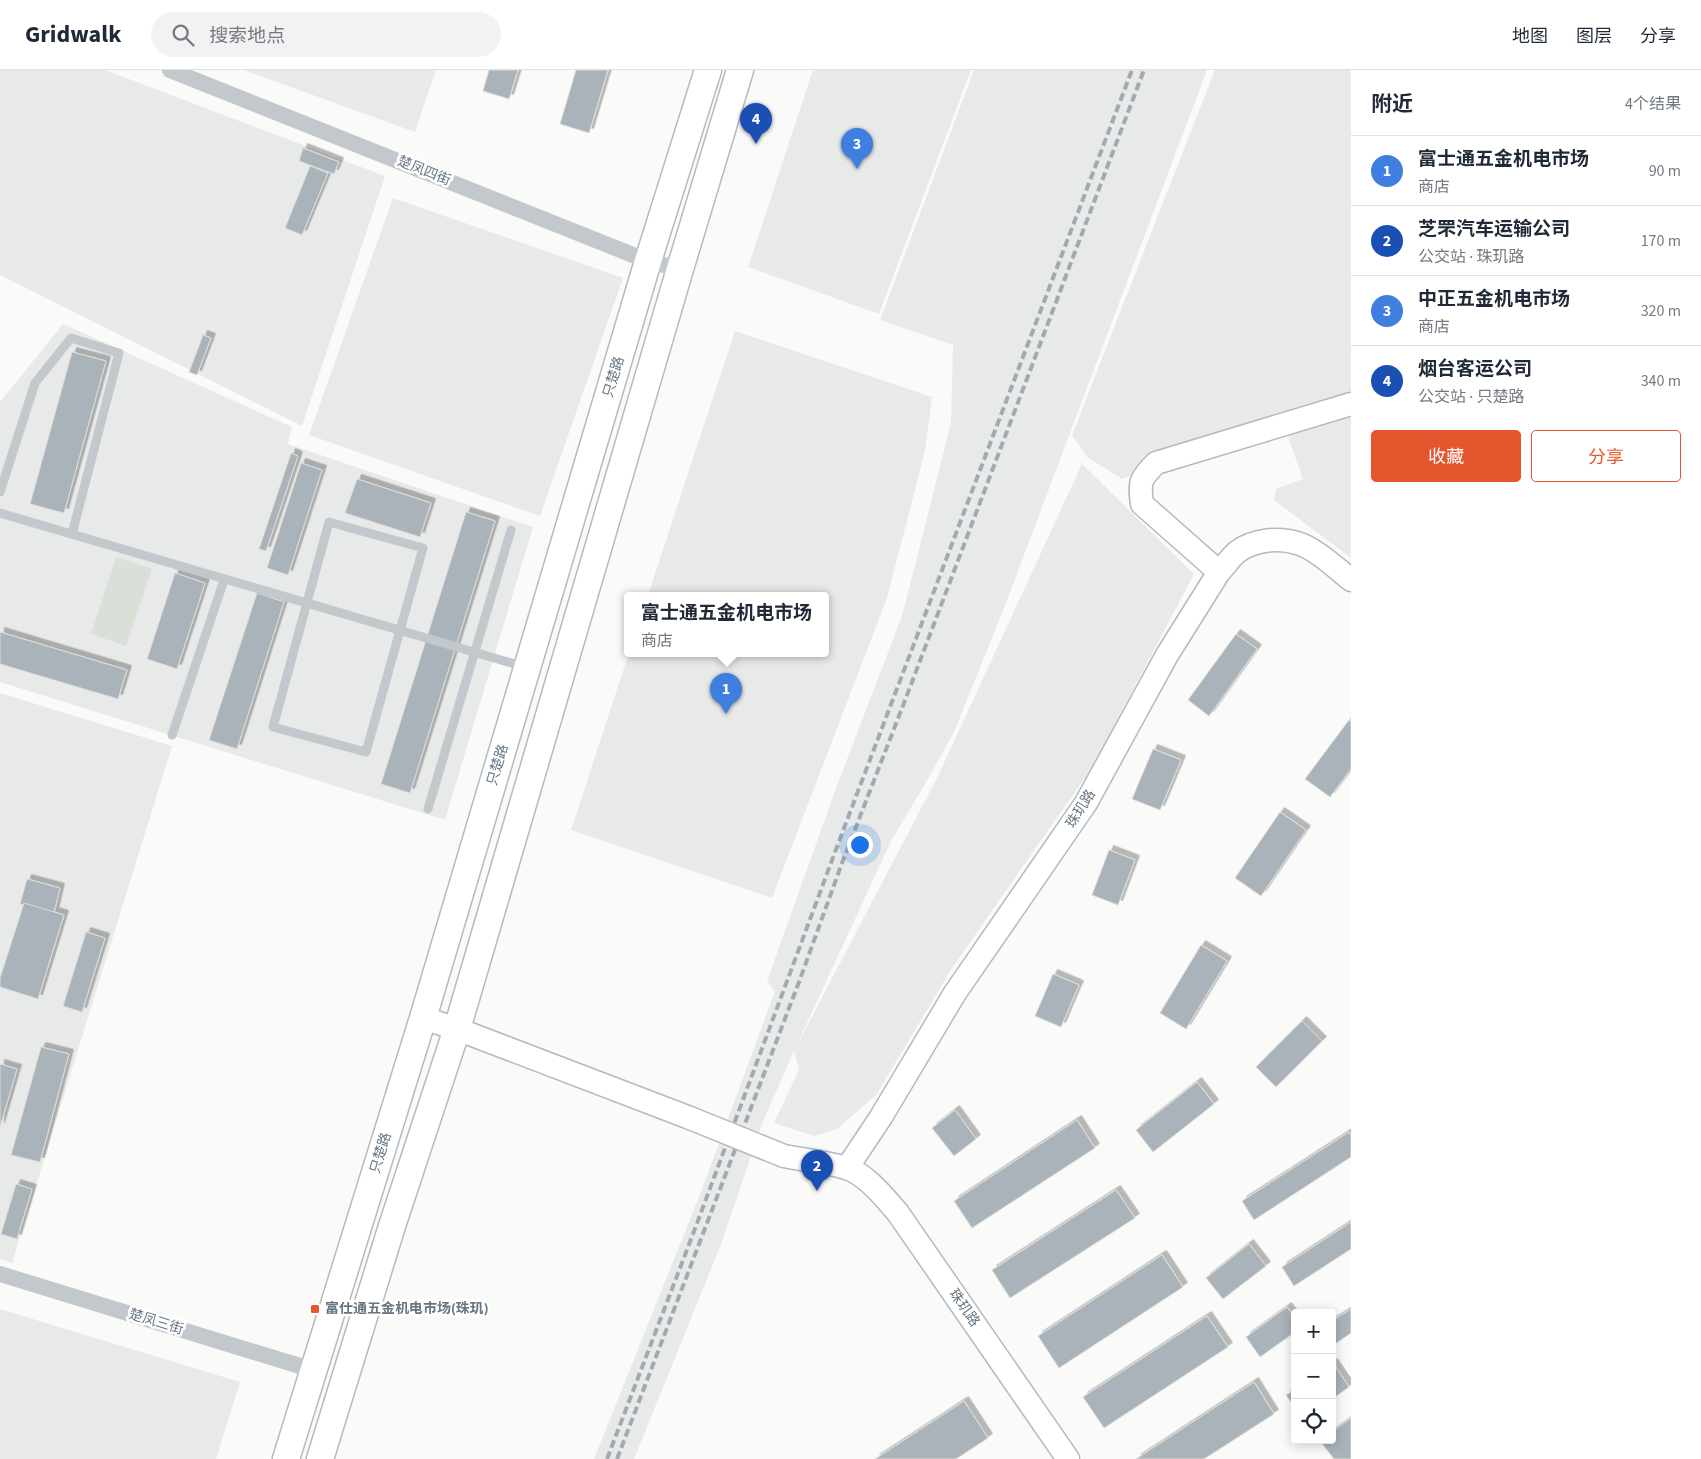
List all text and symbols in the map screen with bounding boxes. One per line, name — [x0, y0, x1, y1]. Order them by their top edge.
search box — [151, 12, 501, 57]
text: Gridwalk — [25, 17, 121, 52]
icon: search — [169, 21, 197, 49]
text: 搜索地点 — [209, 23, 285, 50]
text: 地图 — [1512, 24, 1548, 49]
text: 图层 — [1576, 24, 1612, 49]
text: 分享 — [1640, 24, 1676, 49]
text: 附近 — [1371, 89, 1413, 119]
text: 4个结果 — [1625, 93, 1681, 115]
pin: 4 — [740, 103, 772, 144]
pin: 3 — [841, 128, 873, 169]
text: 富士通五金机电市场 — [1418, 146, 1589, 173]
street label: 楚凤四街 — [394, 151, 454, 191]
text: 1 — [1383, 160, 1391, 182]
text: 90 m — [1649, 160, 1681, 182]
text: 商店 — [1418, 176, 1450, 198]
text: 芝罘汽车运输公司 — [1418, 216, 1570, 243]
text: 2 — [1383, 230, 1391, 252]
text: 170 m — [1641, 230, 1681, 252]
text: 公交站 · 珠玑路 — [1418, 246, 1524, 268]
text: 中正五金机电市场 — [1418, 286, 1570, 313]
text: 3 — [1383, 300, 1391, 322]
text: 320 m — [1641, 300, 1681, 322]
text: 商店 — [1418, 316, 1450, 338]
street label: 只楚路 — [598, 354, 630, 400]
text: 烟台客运公司 — [1418, 356, 1532, 383]
text: 4 — [1383, 370, 1391, 392]
text: 340 m — [1641, 370, 1681, 392]
text: 公交站 · 只楚路 — [1418, 386, 1524, 408]
button: 收藏 — [1371, 430, 1521, 482]
button: 分享 — [1531, 430, 1681, 482]
popup — [624, 592, 829, 657]
text: 富士通五金机电市场 — [641, 600, 812, 627]
text: 商店 — [641, 630, 673, 652]
pin: 1 — [710, 673, 742, 714]
street label: 只楚路 — [482, 742, 514, 788]
street label: 珠玑路 — [1061, 786, 1101, 832]
your location — [847, 832, 873, 858]
street label: 只楚路 — [365, 1130, 397, 1176]
pin: 2 — [801, 1150, 833, 1191]
street label: 珠玑路 — [944, 1285, 984, 1331]
place label: 富仕通五金机电市场(珠玑) — [325, 1299, 489, 1319]
marker: 富仕通五金机电市场(珠玑) — [309, 1303, 321, 1315]
street label: 楚凤三街 — [126, 1304, 186, 1340]
map controls — [1291, 1309, 1336, 1444]
button: + — [1291, 1309, 1336, 1354]
button: − — [1291, 1354, 1336, 1399]
button: locate — [1291, 1399, 1336, 1444]

